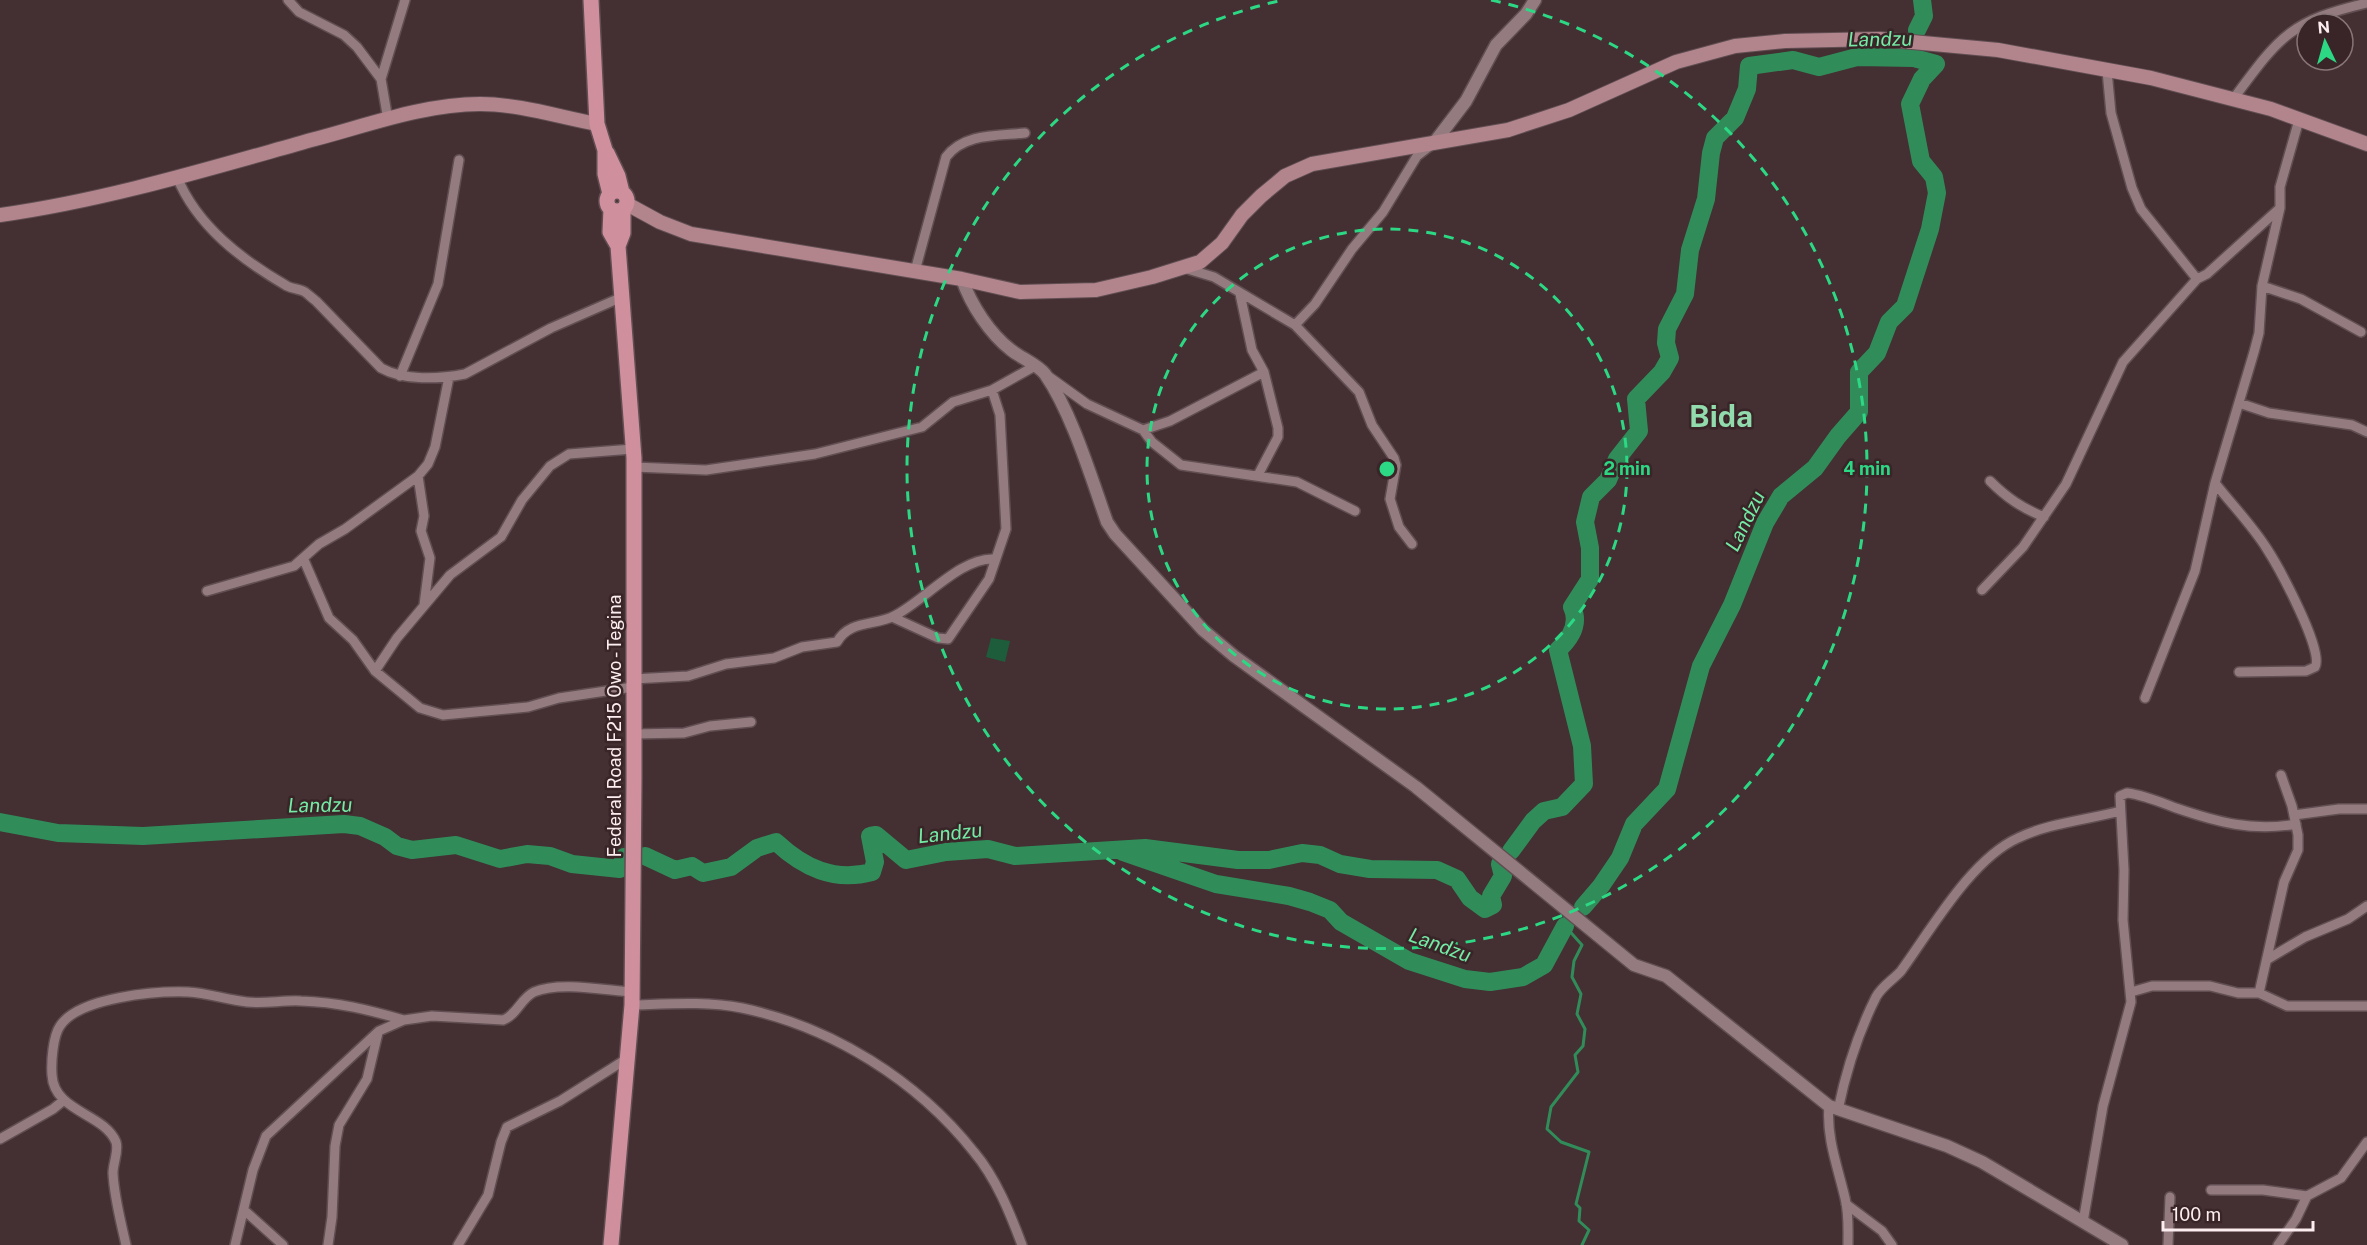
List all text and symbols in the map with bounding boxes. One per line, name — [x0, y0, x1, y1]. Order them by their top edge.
north arrow — [2295, 12, 2355, 72]
text: N — [2317, 18, 2331, 38]
water label: Landzu — [1847, 26, 1913, 52]
district label: Bida — [1689, 398, 1753, 434]
text: 2 min — [1603, 458, 1651, 479]
text: 4 min — [1843, 458, 1891, 479]
centre of rings — [1377, 459, 1397, 479]
water label: Landzu — [1720, 487, 1770, 555]
street label: Federal Road F215 Owo - Tegina — [604, 594, 625, 858]
water label: Landzu — [287, 792, 353, 818]
water label: Landzu — [917, 818, 983, 848]
water label: Landzu — [1406, 923, 1474, 967]
scale bar — [2163, 1194, 2313, 1232]
text: 100 m — [2172, 1204, 2221, 1225]

